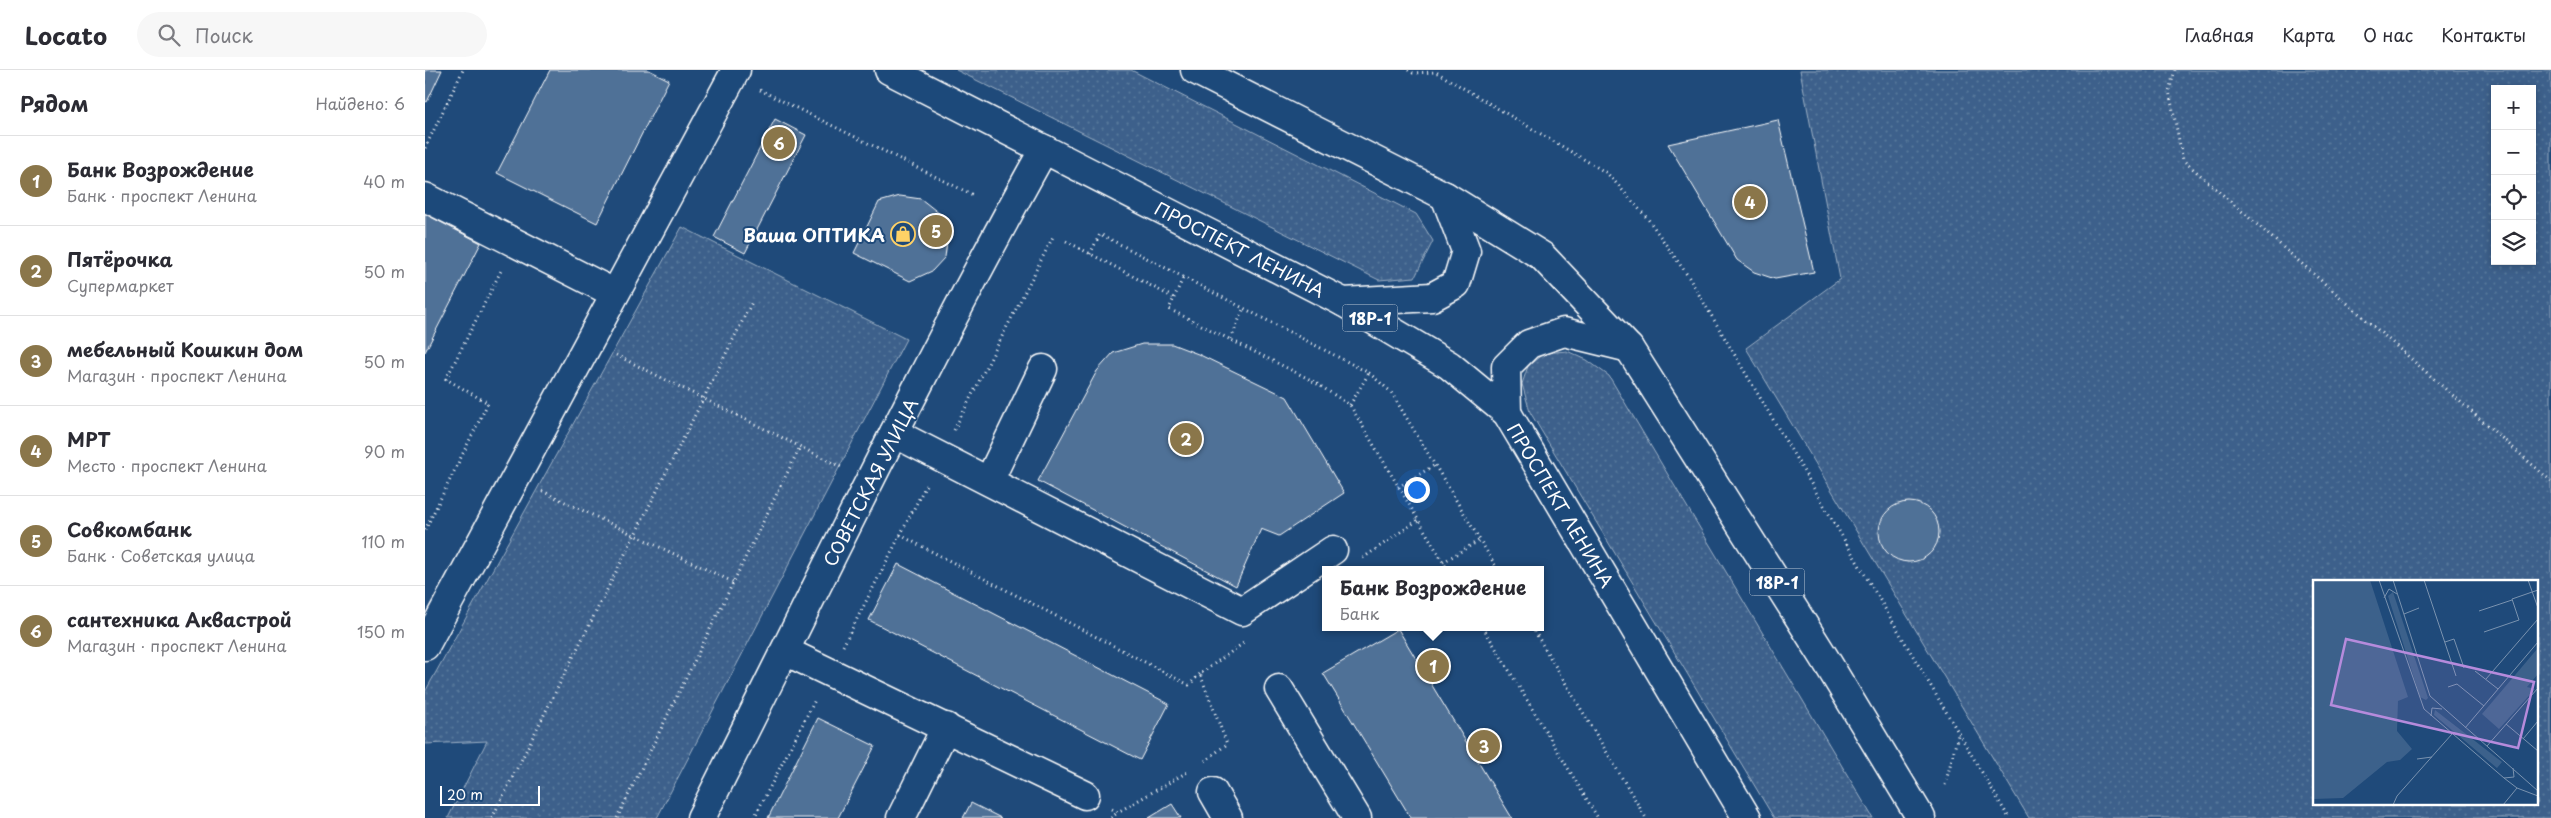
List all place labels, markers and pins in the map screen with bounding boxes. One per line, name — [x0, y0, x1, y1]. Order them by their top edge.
pin: 6 — [763, 124, 795, 162]
pin: 4 — [1734, 183, 1766, 221]
pin: 5 — [920, 212, 952, 250]
place label: Ваша ОПТИКА — [743, 221, 885, 248]
shop icon: Ваша ОПТИКА — [890, 221, 916, 247]
pin: 2 — [1170, 420, 1202, 458]
pin: 1 — [1417, 647, 1449, 685]
pin: 3 — [1468, 727, 1500, 765]

